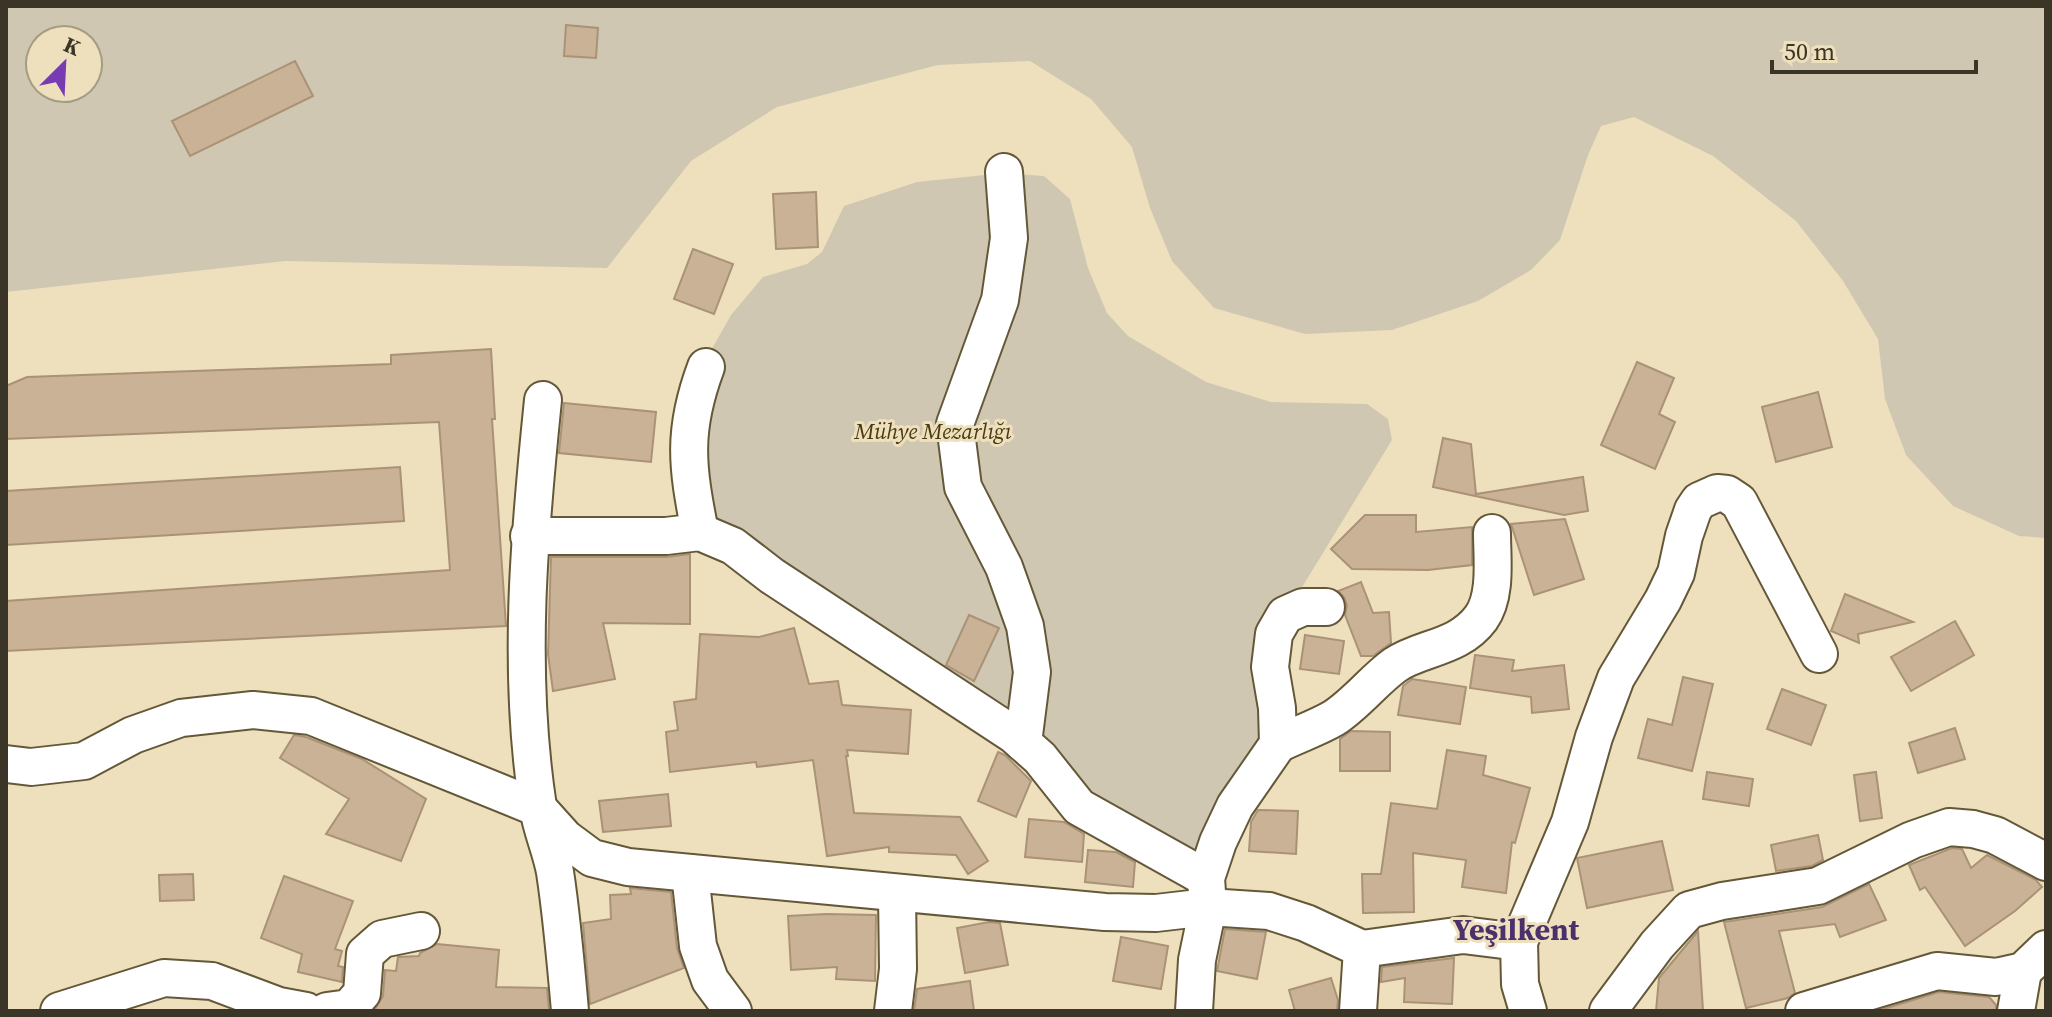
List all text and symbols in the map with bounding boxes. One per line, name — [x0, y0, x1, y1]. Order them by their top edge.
north arrow — [24, 24, 104, 104]
scale bar — [1772, 24, 1976, 74]
text: K — [59, 29, 86, 63]
text: 50 m — [1784, 35, 1835, 68]
park label: Mühye Mezarlığı — [853, 416, 1012, 446]
district label: Yeşilkent — [1453, 909, 1580, 950]

